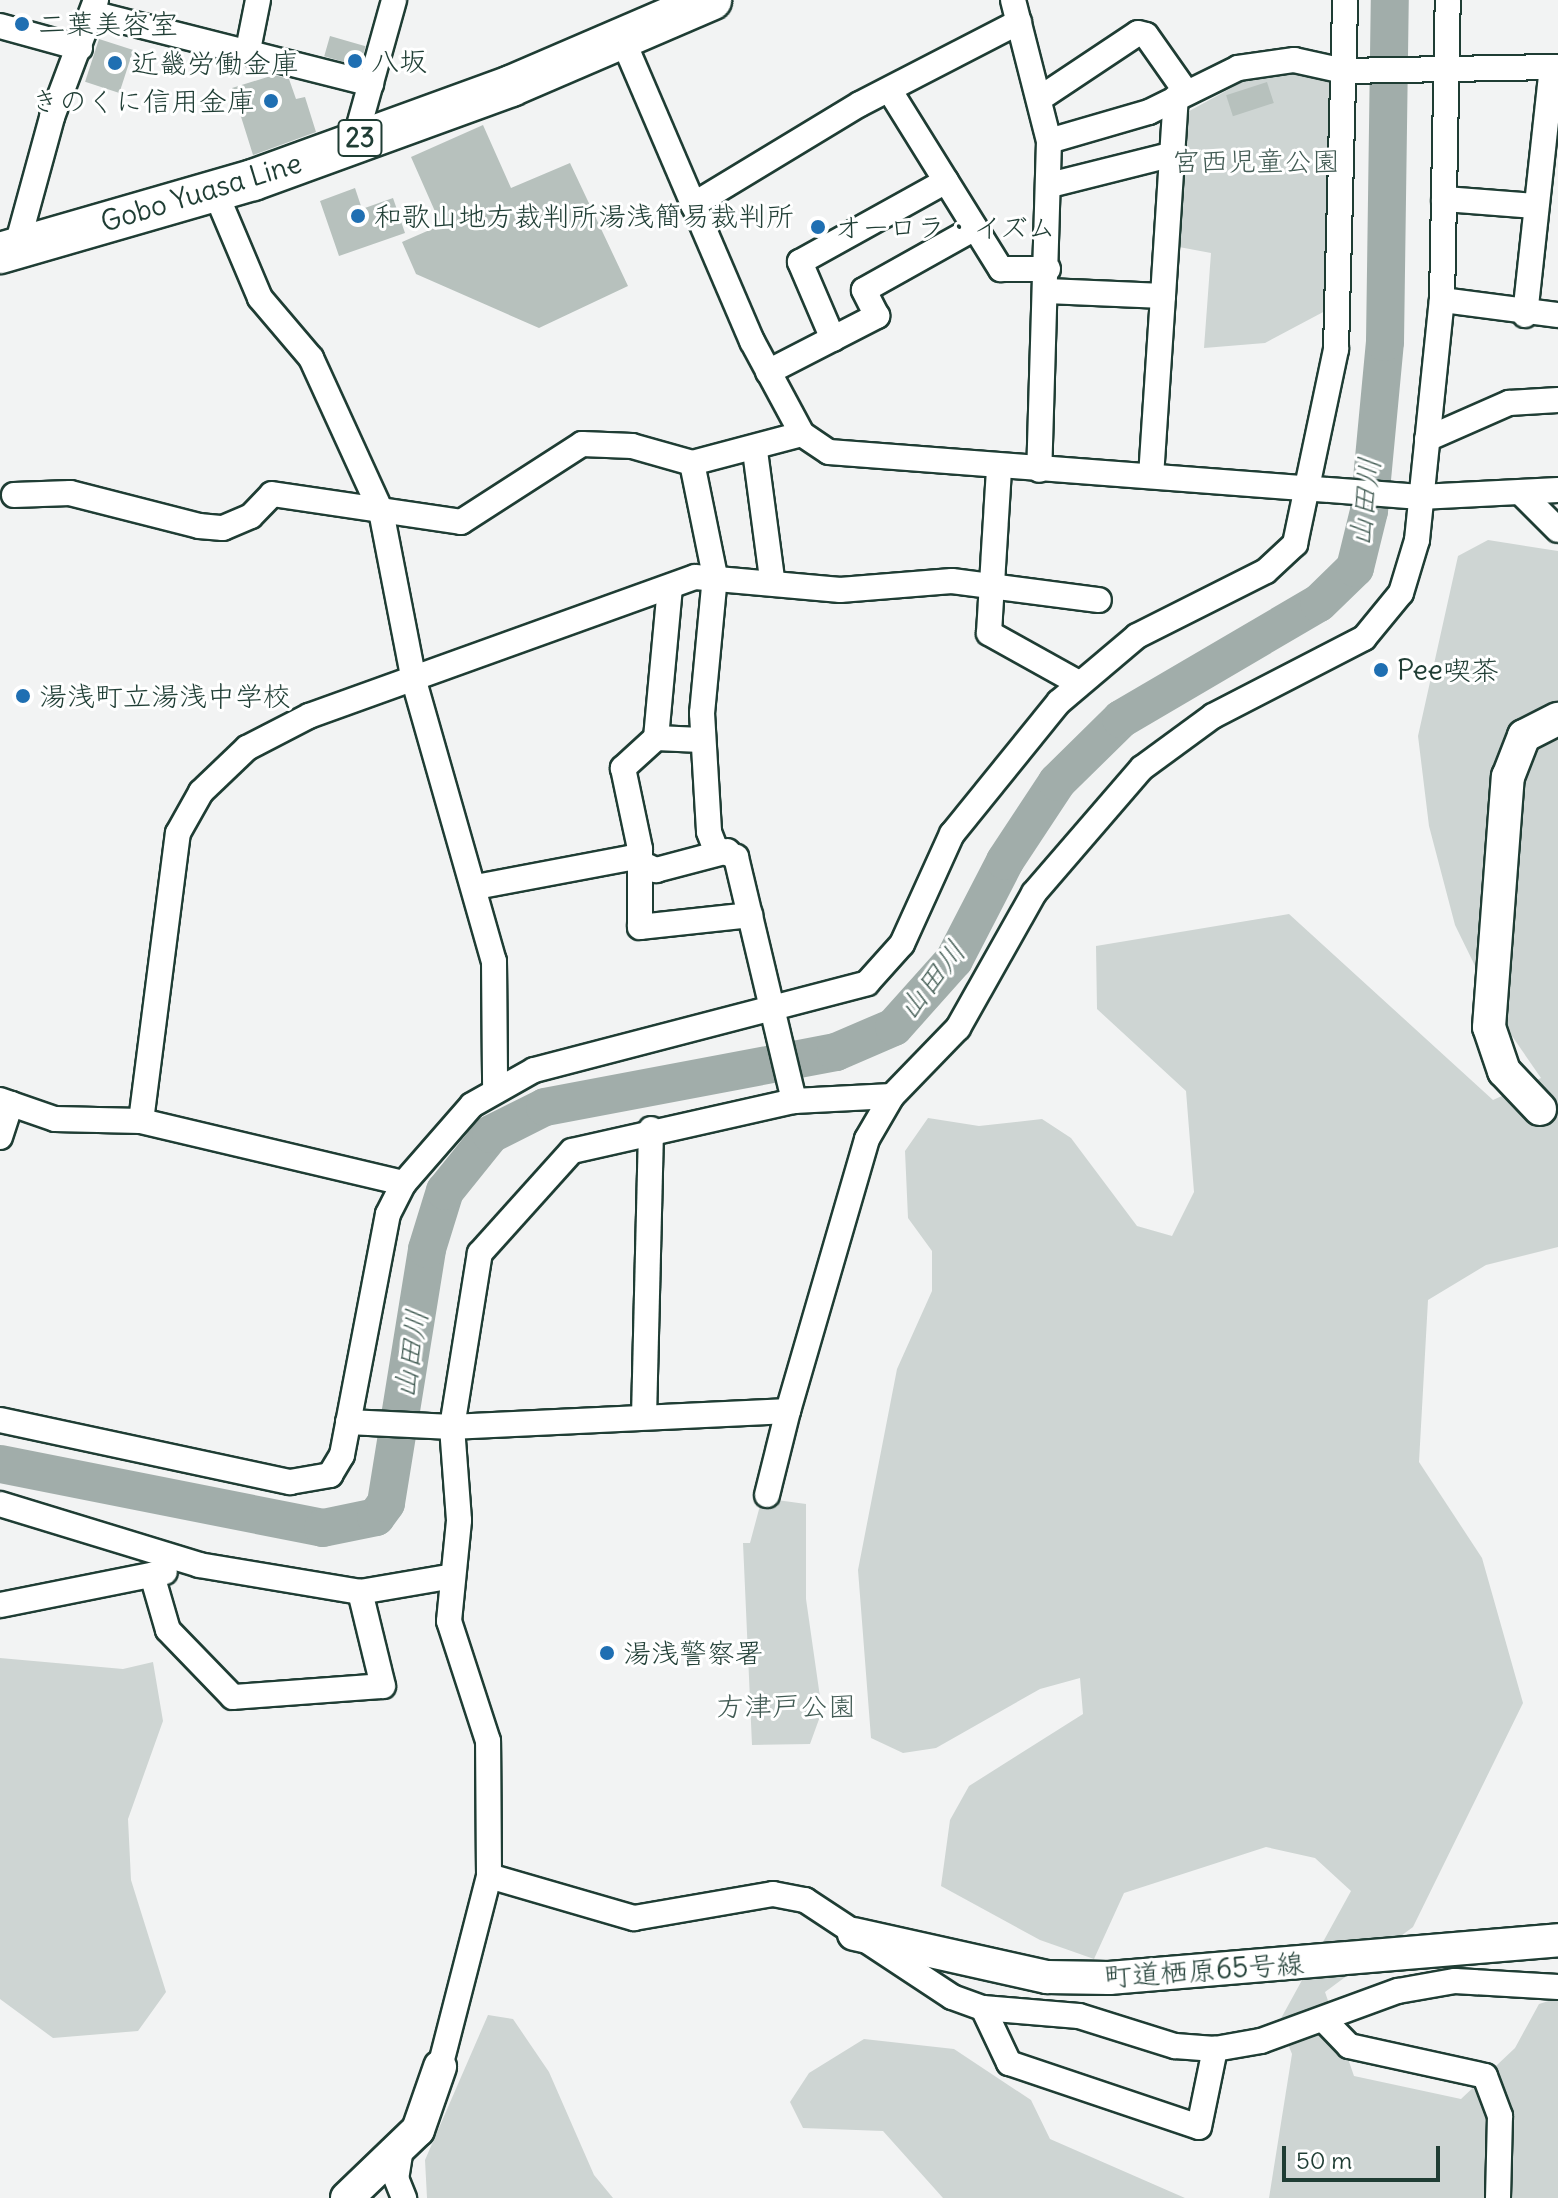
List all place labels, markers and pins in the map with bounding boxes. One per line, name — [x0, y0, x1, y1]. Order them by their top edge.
place label: 二葉美容室 — [38, 7, 178, 41]
marker: 二葉美容室 — [13, 15, 31, 33]
place label: 八坂 — [371, 44, 427, 78]
place label: 近畿労働金庫 — [131, 46, 299, 80]
marker: 八坂 — [346, 52, 364, 70]
marker: 近畿労働金庫 — [106, 54, 124, 72]
place label: きのくに信用金庫 — [31, 84, 255, 118]
marker: きのくに信用金庫 — [262, 92, 280, 110]
place label: 和歌山地方裁判所湯浅簡易裁判所 — [374, 199, 794, 233]
marker: 和歌山地方裁判所湯浅簡易裁判所 — [349, 207, 367, 225]
place label: オーロラ・イズム — [834, 210, 1058, 244]
marker: オーロラ・イズム — [809, 218, 827, 236]
place label: Pee喫茶 — [1397, 653, 1499, 687]
marker: Pee喫茶 — [1372, 661, 1390, 679]
place label: 湯浅町立湯浅中学校 — [39, 679, 291, 713]
marker: 湯浅町立湯浅中学校 — [14, 687, 32, 705]
place label: 湯浅警察署 — [623, 1636, 763, 1670]
marker: 湯浅警察署 — [598, 1644, 616, 1662]

